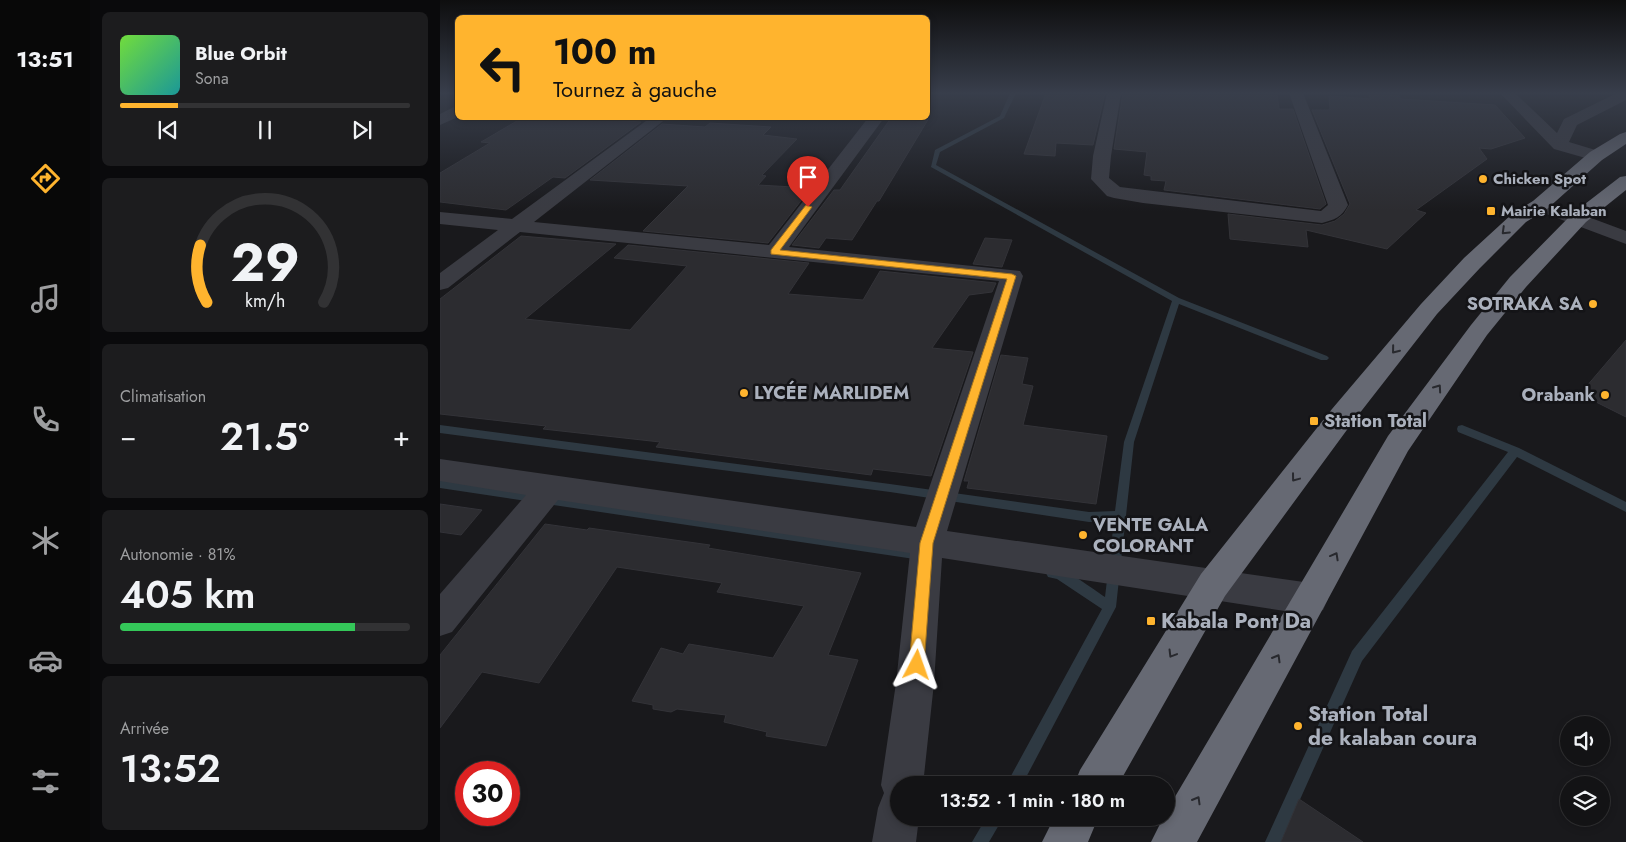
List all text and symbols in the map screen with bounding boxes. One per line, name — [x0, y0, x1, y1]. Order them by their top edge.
text: 100 m — [553, 27, 656, 77]
icon: left — [470, 35, 535, 100]
text: Blue Orbit — [195, 40, 287, 67]
text: 13:51 — [16, 43, 74, 75]
text: Sona — [195, 67, 229, 90]
text: Tournez à gauche — [553, 73, 717, 105]
icon: previous — [154, 116, 182, 144]
icon: pause — [251, 116, 279, 144]
icon: next — [348, 116, 376, 144]
pin — [787, 156, 829, 207]
icon: directions — [28, 161, 63, 196]
icon: arrive — [794, 163, 822, 191]
place label: Chicken Spot — [1493, 168, 1586, 190]
marker: Chicken Spot — [1477, 173, 1489, 185]
place label: Mairie Kalaban — [1501, 200, 1607, 222]
marker: Mairie Kalaban — [1485, 205, 1497, 217]
text: 29 — [231, 225, 299, 301]
one-way arrow — [1502, 225, 1511, 234]
icon: music — [28, 281, 63, 316]
text: km/h — [245, 288, 285, 314]
place label: SOTRAKA SA — [1467, 291, 1584, 317]
marker: SOTRAKA SA — [1587, 298, 1599, 310]
one-way arrow — [1392, 345, 1401, 354]
place label: LYCÉE MARLIDEM — [754, 380, 909, 406]
place label: Orabank — [1522, 382, 1596, 408]
one-way arrow — [1432, 384, 1441, 394]
text: Climatisation — [120, 385, 206, 408]
marker: LYCÉE MARLIDEM — [738, 387, 750, 399]
marker: Orabank — [1599, 389, 1611, 401]
icon: phone — [28, 402, 63, 437]
place label: Station Total — [1324, 408, 1427, 434]
text: 21.5° — [220, 409, 309, 464]
marker: Station Total — [1308, 415, 1320, 427]
text: − — [120, 416, 137, 457]
text: + — [393, 416, 410, 457]
one-way arrow — [1292, 472, 1300, 481]
place label: VENTE GALA COLORANT — [1092, 512, 1209, 559]
icon: climate — [28, 523, 63, 558]
marker: VENTE GALA COLORANT — [1077, 529, 1089, 541]
text: Autonomie · 81% — [120, 543, 236, 566]
one-way arrow — [1328, 553, 1338, 562]
text: 405 km — [120, 567, 256, 622]
place label: Kabala Pont Da — [1161, 606, 1311, 636]
marker: Kabala Pont Da — [1145, 615, 1157, 627]
position arrow — [890, 638, 942, 690]
icon: car — [28, 643, 63, 678]
one-way arrow — [1169, 649, 1179, 658]
one-way arrow — [1271, 655, 1281, 664]
place label: Station Total de kalaban coura — [1308, 699, 1477, 753]
map controls — [1560, 716, 1610, 826]
button: sound — [1560, 716, 1610, 766]
text: Arrivée — [120, 717, 169, 740]
marker: Station Total de kalaban coura — [1292, 720, 1304, 732]
text: 13:52 — [120, 741, 221, 796]
speed limit sign: 30 — [455, 761, 520, 826]
icon: filters — [28, 764, 63, 799]
button: layers — [1560, 776, 1610, 826]
text: 13:52 · 1 min · 180 m — [940, 787, 1125, 814]
one-way arrow — [1191, 796, 1201, 805]

